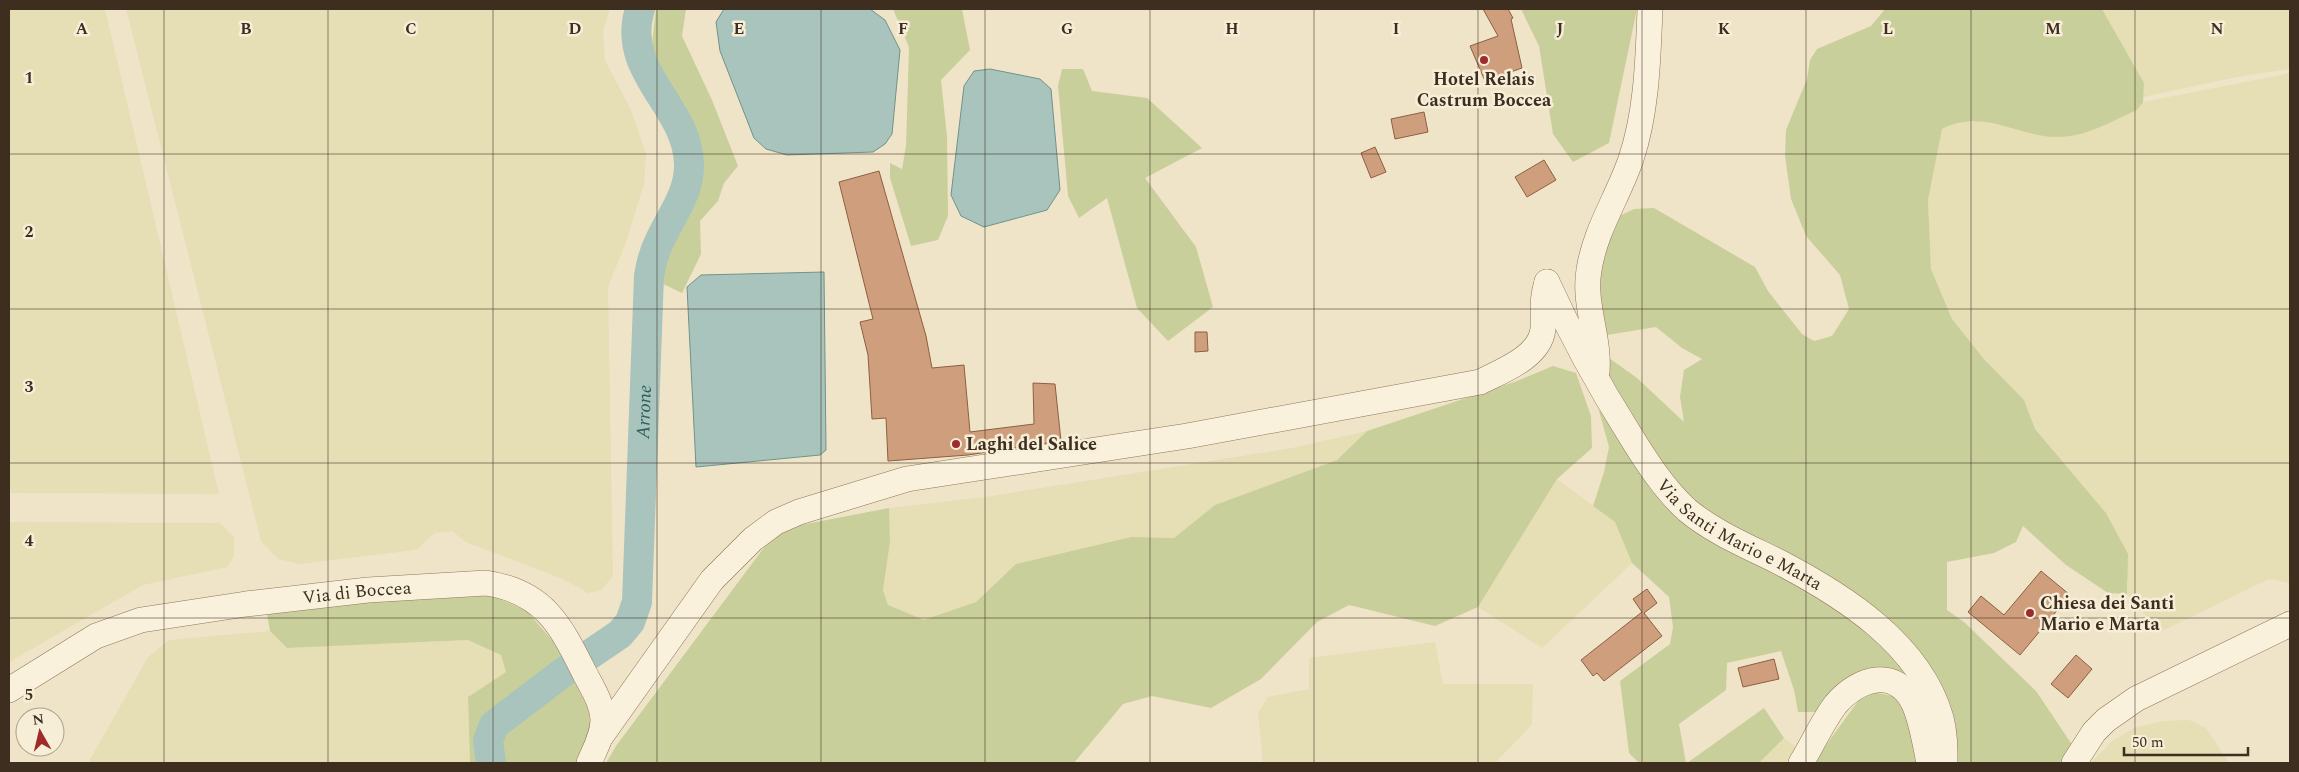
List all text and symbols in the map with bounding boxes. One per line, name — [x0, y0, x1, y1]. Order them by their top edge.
text: A — [76, 17, 89, 41]
text: B — [240, 17, 252, 41]
text: C — [405, 17, 417, 41]
text: D — [569, 17, 582, 41]
text: E — [734, 17, 744, 41]
text: F — [898, 17, 908, 41]
text: G — [1061, 17, 1073, 41]
text: H — [1225, 17, 1239, 41]
text: I — [1393, 17, 1399, 41]
text: J — [1557, 17, 1564, 41]
text: K — [1718, 17, 1731, 41]
text: L — [1883, 17, 1893, 41]
text: M — [2045, 17, 2061, 41]
text: N — [2210, 17, 2224, 41]
marker: Hotel Relais Castrum Boccea — [1478, 54, 1490, 66]
text: 1 — [25, 66, 33, 90]
place label: Hotel Relais Castrum Boccea — [1417, 66, 1552, 114]
text: 2 — [25, 220, 34, 244]
text: 3 — [25, 375, 34, 399]
water label: Arrone — [628, 384, 659, 440]
place label: Laghi del Salice — [966, 431, 1097, 458]
marker: Laghi del Salice — [950, 438, 962, 450]
street label: Via Santi Mario e Marta — [1650, 473, 1828, 597]
text: 4 — [25, 529, 34, 553]
street label: Via di Boccea — [301, 574, 412, 611]
place label: Chiesa dei Santi Mario e Marta — [2040, 590, 2174, 638]
marker: Chiesa dei Santi Mario e Marta — [2024, 607, 2036, 619]
text: 5 — [25, 683, 33, 707]
north arrow — [15, 707, 65, 757]
text: N — [31, 708, 45, 731]
scale bar — [2124, 724, 2248, 756]
text: 50 m — [2132, 731, 2164, 754]

